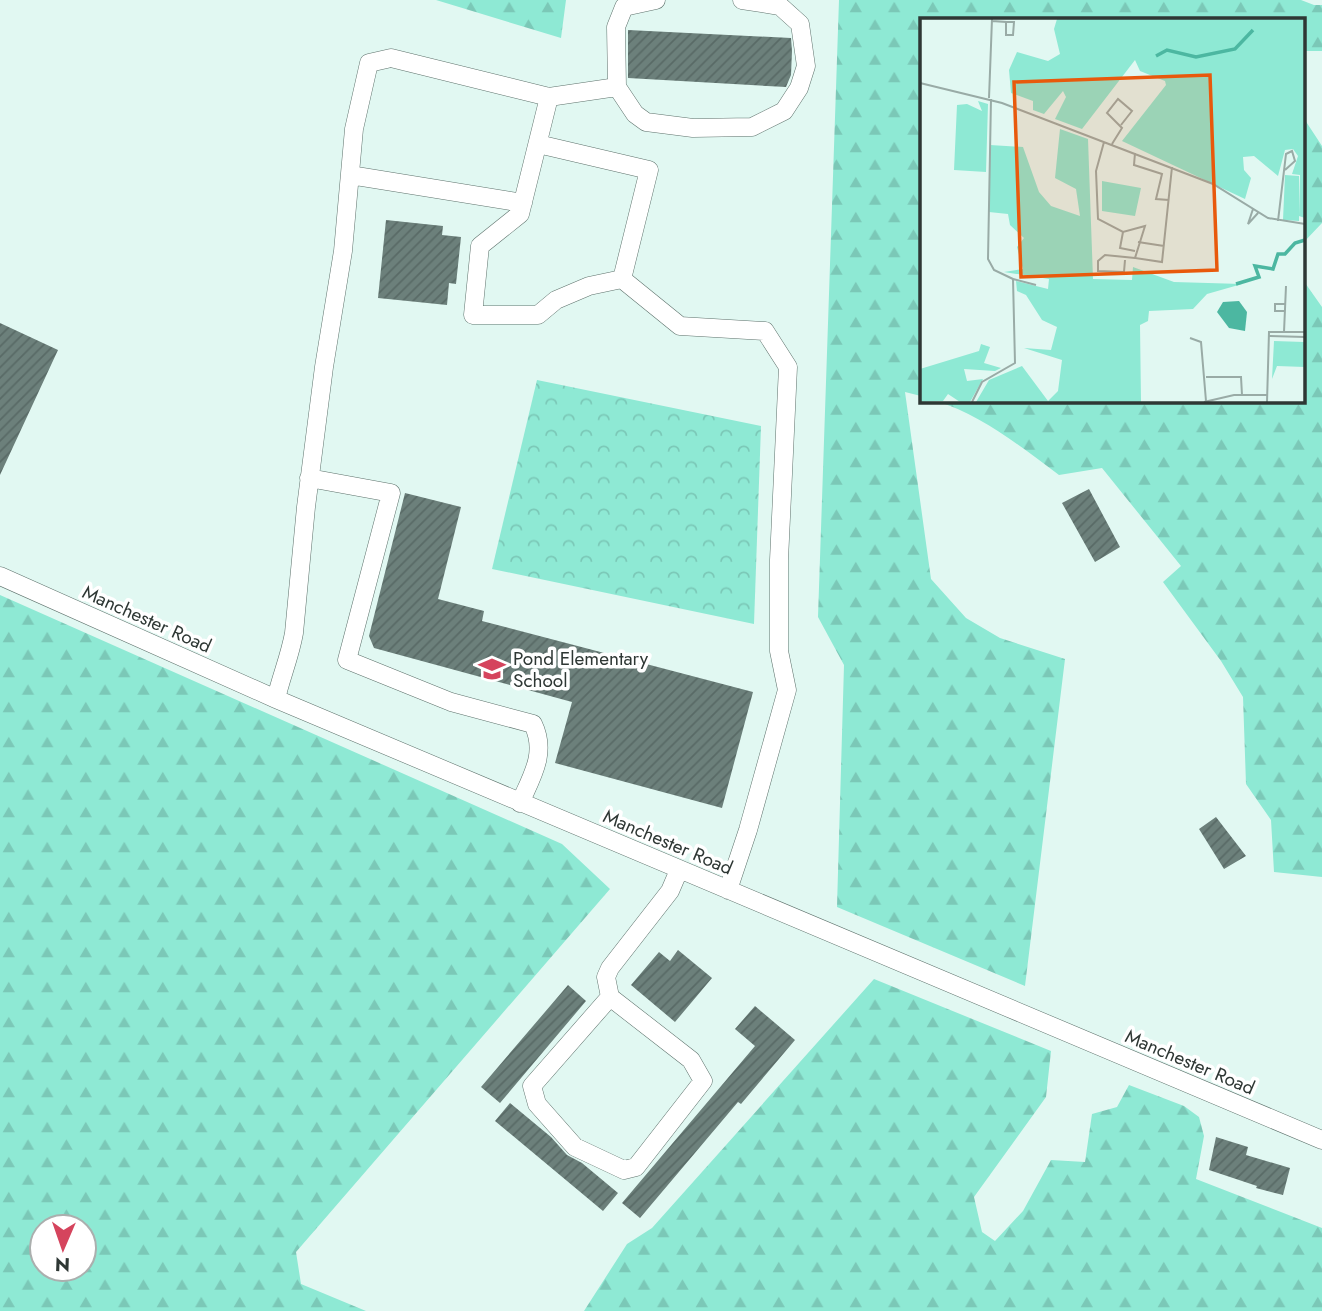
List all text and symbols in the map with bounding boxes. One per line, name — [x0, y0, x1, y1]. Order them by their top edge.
inset map — [920, 18, 1304, 402]
street label: Manchester Road — [78, 578, 216, 660]
place label: Pond Elementary School — [513, 645, 649, 694]
school or university icon: Pond Elementary School — [477, 654, 507, 684]
street label: Manchester Road — [599, 803, 737, 881]
street label: Manchester Road — [1121, 1023, 1259, 1101]
north arrow — [28, 1213, 98, 1283]
text: N — [54, 1251, 70, 1278]

